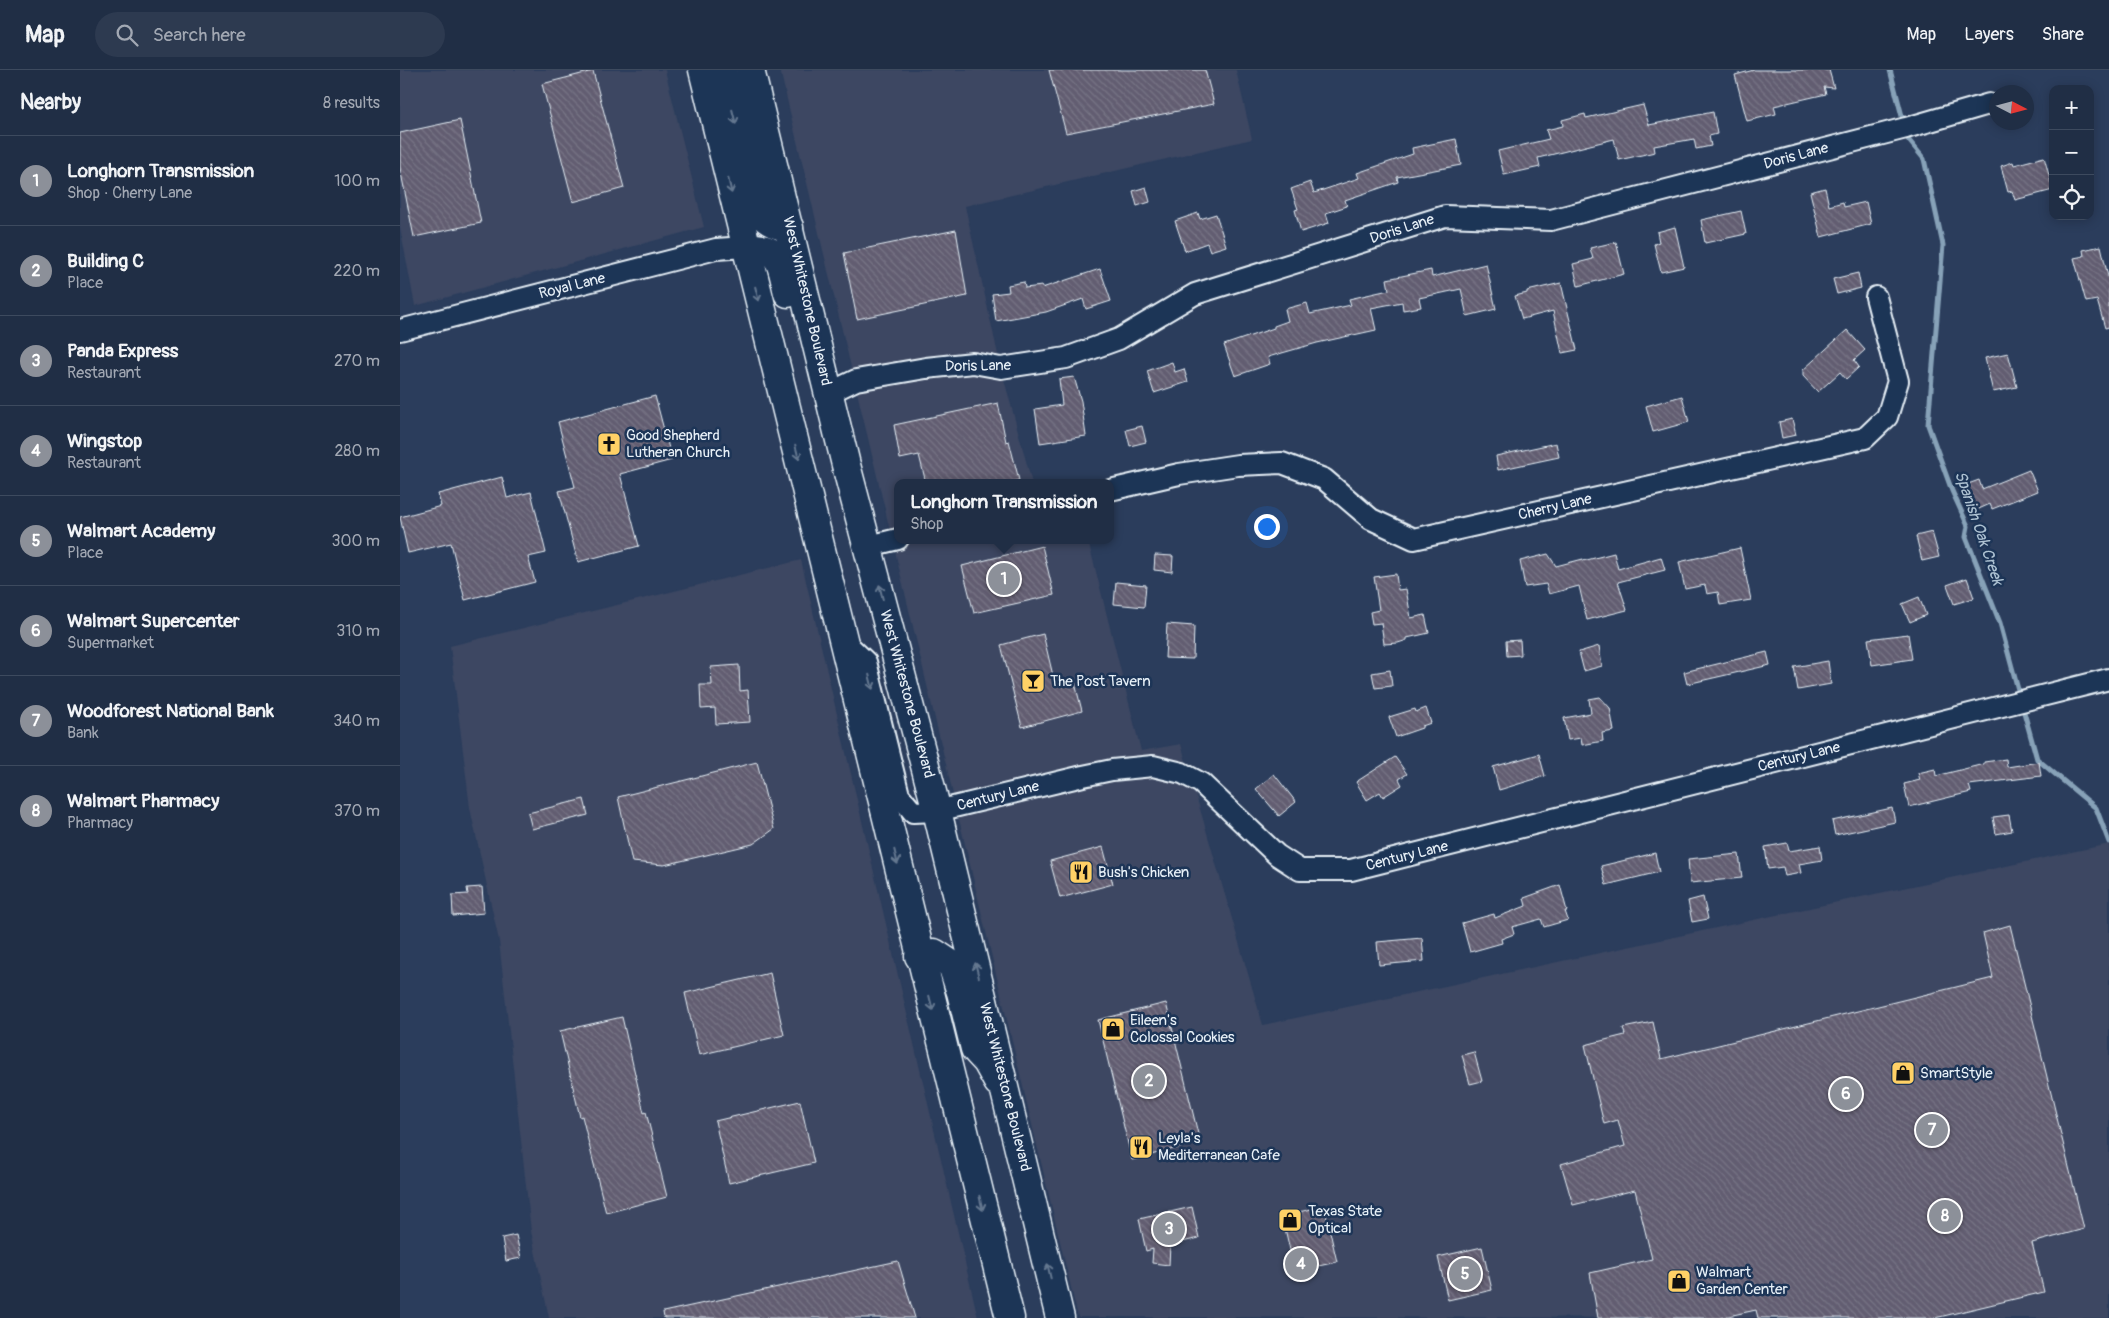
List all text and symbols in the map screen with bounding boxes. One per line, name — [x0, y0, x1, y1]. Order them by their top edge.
search box — [95, 12, 445, 57]
text: Map — [25, 20, 65, 49]
icon: search — [113, 21, 141, 49]
text: Search here — [153, 23, 246, 47]
text: Map — [1907, 23, 1936, 46]
text: Layers — [1964, 23, 2014, 46]
text: Share — [2042, 23, 2084, 46]
north arrow — [1989, 85, 2034, 130]
map controls — [2049, 85, 2094, 220]
button: + — [2049, 85, 2094, 130]
text: Nearby — [20, 89, 81, 116]
text: 8 results — [323, 93, 380, 113]
one-way arrow — [730, 109, 739, 125]
button: − — [2049, 130, 2094, 175]
street label: Doris Lane — [1762, 138, 1831, 174]
text: Longhorn Transmission — [67, 159, 254, 183]
text: 1 — [33, 171, 39, 191]
text: 100 m — [334, 171, 380, 191]
button: locate — [2049, 175, 2094, 220]
one-way arrow — [726, 177, 735, 193]
text: Shop · Cherry Lane — [67, 183, 192, 203]
street label: Doris Lane — [1368, 210, 1437, 248]
street label: West Whitestone Boulevard — [778, 214, 836, 388]
text: Building C — [67, 249, 144, 273]
text: 2 — [32, 261, 40, 281]
text: 220 m — [334, 261, 380, 281]
street label: Royal Lane — [537, 268, 608, 303]
text: Place — [67, 273, 103, 293]
one-way arrow — [753, 286, 762, 302]
text: Panda Express — [67, 339, 178, 363]
text: 3 — [32, 351, 40, 371]
text: 270 m — [334, 351, 380, 371]
street label: Doris Lane — [945, 356, 1012, 376]
text: Restaurant — [67, 363, 141, 383]
place label: Good Shepherd Lutheran Church — [626, 426, 730, 462]
text: Wingstop — [67, 429, 142, 453]
church icon: Good Shepherd Lutheran Church — [596, 431, 622, 457]
text: 4 — [31, 441, 41, 461]
text: 280 m — [334, 441, 380, 461]
one-way arrow — [793, 443, 802, 459]
text: Restaurant — [67, 453, 141, 473]
water label: Spanish Oak Creek — [1950, 468, 2008, 589]
popup — [894, 479, 1114, 544]
street label: Cherry Lane — [1516, 489, 1594, 525]
text: Longhorn Transmission — [910, 490, 1098, 514]
text: Shop — [910, 514, 943, 534]
your location — [1254, 514, 1280, 540]
text: Walmart Academy — [67, 519, 215, 543]
text: 5 — [32, 531, 40, 551]
text: 300 m — [332, 531, 380, 551]
text: Place — [67, 543, 103, 563]
pin: 1 — [988, 560, 1020, 598]
one-way arrow — [876, 585, 885, 601]
street label: West Whitestone Boulevard — [875, 608, 939, 780]
text: Walmart Supercenter — [67, 609, 240, 633]
text: 6 — [31, 621, 41, 641]
text: 310 m — [336, 621, 380, 641]
text: Supermarket — [67, 633, 154, 653]
bar icon: The Post Tavern — [1020, 668, 1046, 694]
place label: The Post Tavern — [1050, 672, 1151, 691]
one-way arrow — [866, 673, 876, 689]
text: Woodforest National Bank — [67, 699, 274, 723]
text: 7 — [32, 711, 40, 731]
text: 340 m — [333, 711, 380, 731]
text: Bank — [67, 723, 99, 743]
street label: Century Lane — [1756, 737, 1843, 776]
street label: Century Lane — [955, 776, 1042, 815]
text: Walmart Pharmacy — [67, 789, 219, 813]
text: 8 — [32, 801, 40, 821]
text: 370 m — [334, 801, 380, 821]
text: Pharmacy — [67, 813, 133, 833]
street label: Century Lane — [1364, 836, 1451, 875]
one-way arrow — [892, 848, 901, 864]
restaurant icon: Bush's Chicken — [1068, 859, 1094, 885]
place label: Bush's Chicken — [1098, 863, 1189, 882]
one-way arrow — [972, 963, 981, 979]
one-way arrow — [927, 995, 936, 1011]
street label: West Whitestone Boulevard — [975, 1001, 1035, 1173]
place label: Eileen's Colossal Cookies — [1130, 1011, 1235, 1047]
shop icon: Eileen's Colossal Cookies — [1100, 1016, 1126, 1042]
shop icon: SmartStyle — [1890, 1060, 1916, 1086]
pin: 2 — [1133, 1062, 1165, 1100]
place label: SmartStyle — [1920, 1064, 1993, 1083]
pin: 6 — [1830, 1075, 1862, 1113]
pin: 7 — [1916, 1111, 1948, 1149]
place label: Leyla's Mediterranean Cafe — [1158, 1129, 1280, 1165]
restaurant icon: Leyla's Mediterranean Cafe — [1128, 1134, 1154, 1160]
one-way arrow — [977, 1194, 986, 1210]
pin: 8 — [1929, 1197, 1961, 1235]
place label: Texas State Optical — [1308, 1202, 1383, 1238]
shop icon: Texas State Optical — [1277, 1207, 1303, 1233]
pin: 3 — [1153, 1210, 1185, 1248]
pin: 4 — [1285, 1245, 1317, 1283]
pin: 5 — [1449, 1255, 1481, 1293]
one-way arrow — [1044, 1263, 1053, 1279]
place label: Walmart Garden Center — [1696, 1263, 1788, 1299]
shop icon: Walmart Garden Center — [1666, 1268, 1692, 1294]

